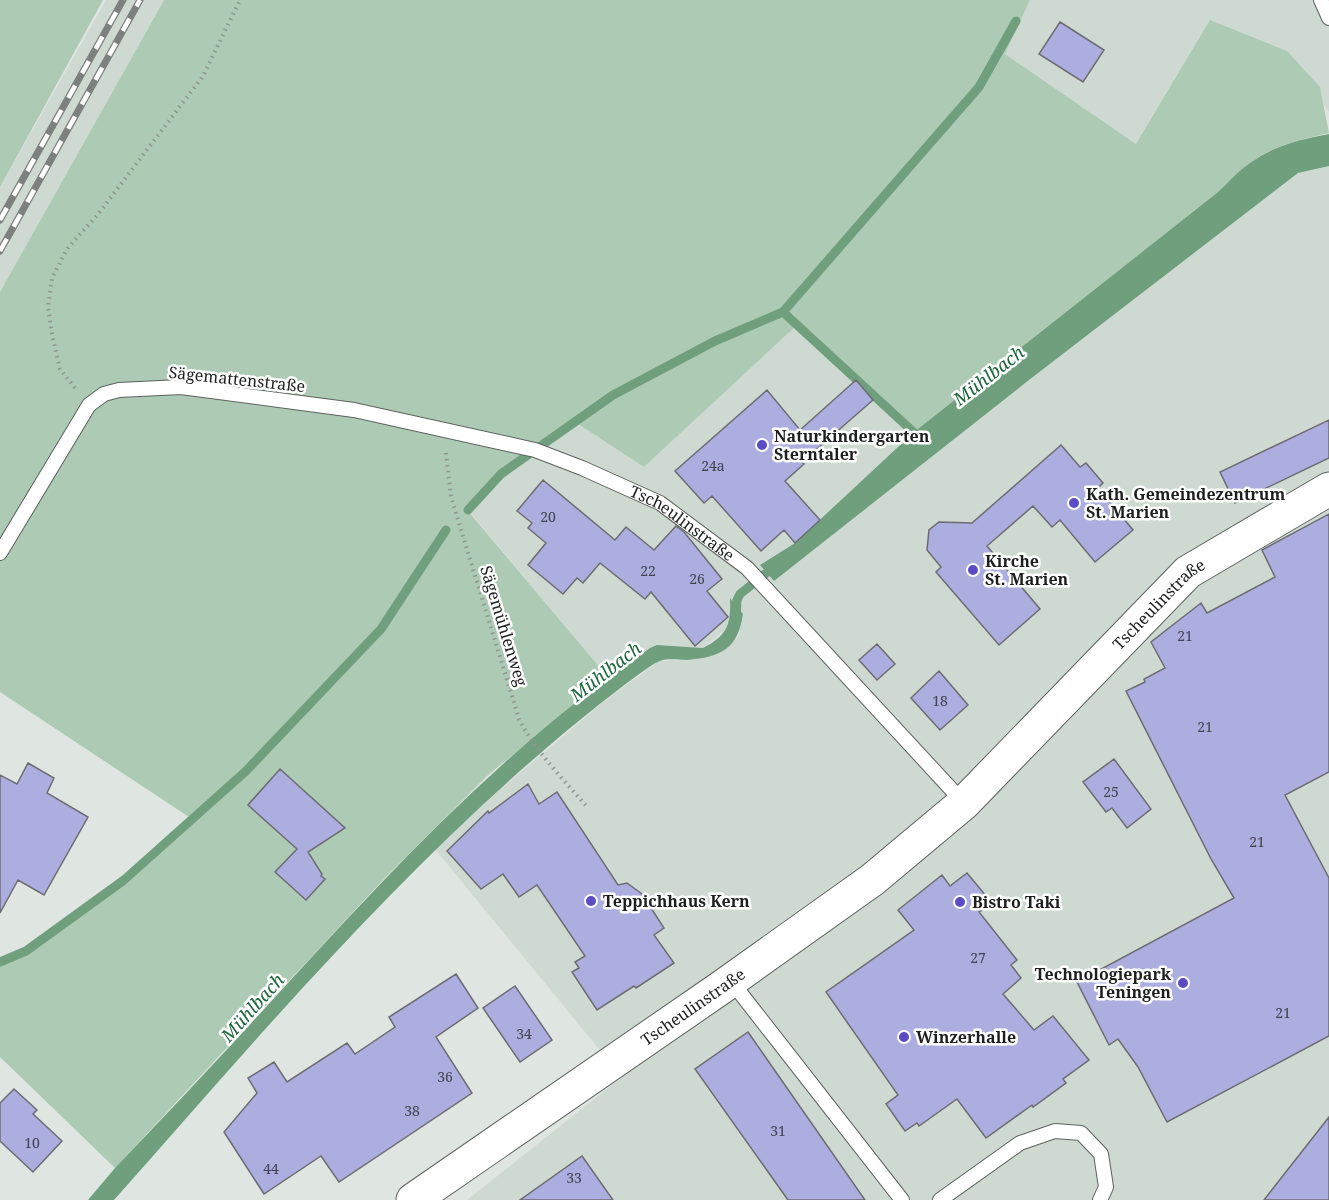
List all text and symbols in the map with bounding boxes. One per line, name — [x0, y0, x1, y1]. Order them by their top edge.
water label: Mühlbach — [947, 340, 1029, 411]
street label: Sägemattenstraße — [168, 361, 306, 397]
place label: Naturkindergarten Sterntaler — [774, 425, 930, 465]
marker: Naturkindergarten Sterntaler — [755, 438, 769, 452]
house number: 24a — [701, 456, 725, 475]
street label: Tscheulinstraße — [627, 480, 739, 566]
place label: Kath. Gemeindezentrum St. Marien — [1086, 483, 1285, 523]
marker: Kath. Gemeindezentrum St. Marien — [1067, 496, 1081, 510]
house number: 20 — [540, 507, 556, 526]
place label: Kirche St. Marien — [985, 550, 1069, 590]
street label: Tscheulinstraße — [1107, 553, 1209, 655]
house number: 22 — [640, 561, 656, 580]
street label: Sägemühlenweg — [475, 563, 533, 689]
marker: Kirche St. Marien — [966, 563, 980, 577]
house number: 26 — [689, 569, 705, 588]
house number: 21 — [1177, 626, 1193, 645]
water label: Mühlbach — [564, 636, 646, 707]
house number: 18 — [932, 691, 948, 710]
house number: 21 — [1197, 717, 1213, 736]
house number: 25 — [1103, 782, 1119, 801]
house number: 21 — [1249, 832, 1265, 851]
place label: Teppichhaus Kern — [603, 890, 750, 912]
place label: Bistro Taki — [972, 891, 1061, 913]
marker: Teppichhaus Kern — [584, 894, 598, 908]
marker: Bistro Taki — [953, 895, 967, 909]
house number: 27 — [970, 948, 986, 967]
street label: Tscheulinstraße — [636, 963, 749, 1051]
place label: Technologiepark Teningen — [1035, 963, 1172, 1003]
water label: Mühlbach — [215, 968, 289, 1047]
marker: Technologiepark Teningen — [1176, 976, 1190, 990]
house number: 21 — [1275, 1003, 1291, 1022]
house number: 34 — [516, 1024, 532, 1043]
place label: Winzerhalle — [916, 1026, 1016, 1048]
marker: Winzerhalle — [897, 1030, 911, 1044]
house number: 36 — [437, 1067, 453, 1086]
house number: 38 — [404, 1101, 420, 1120]
house number: 31 — [770, 1121, 786, 1140]
house number: 10 — [24, 1133, 40, 1152]
house number: 44 — [263, 1159, 279, 1178]
house number: 33 — [566, 1168, 582, 1187]

